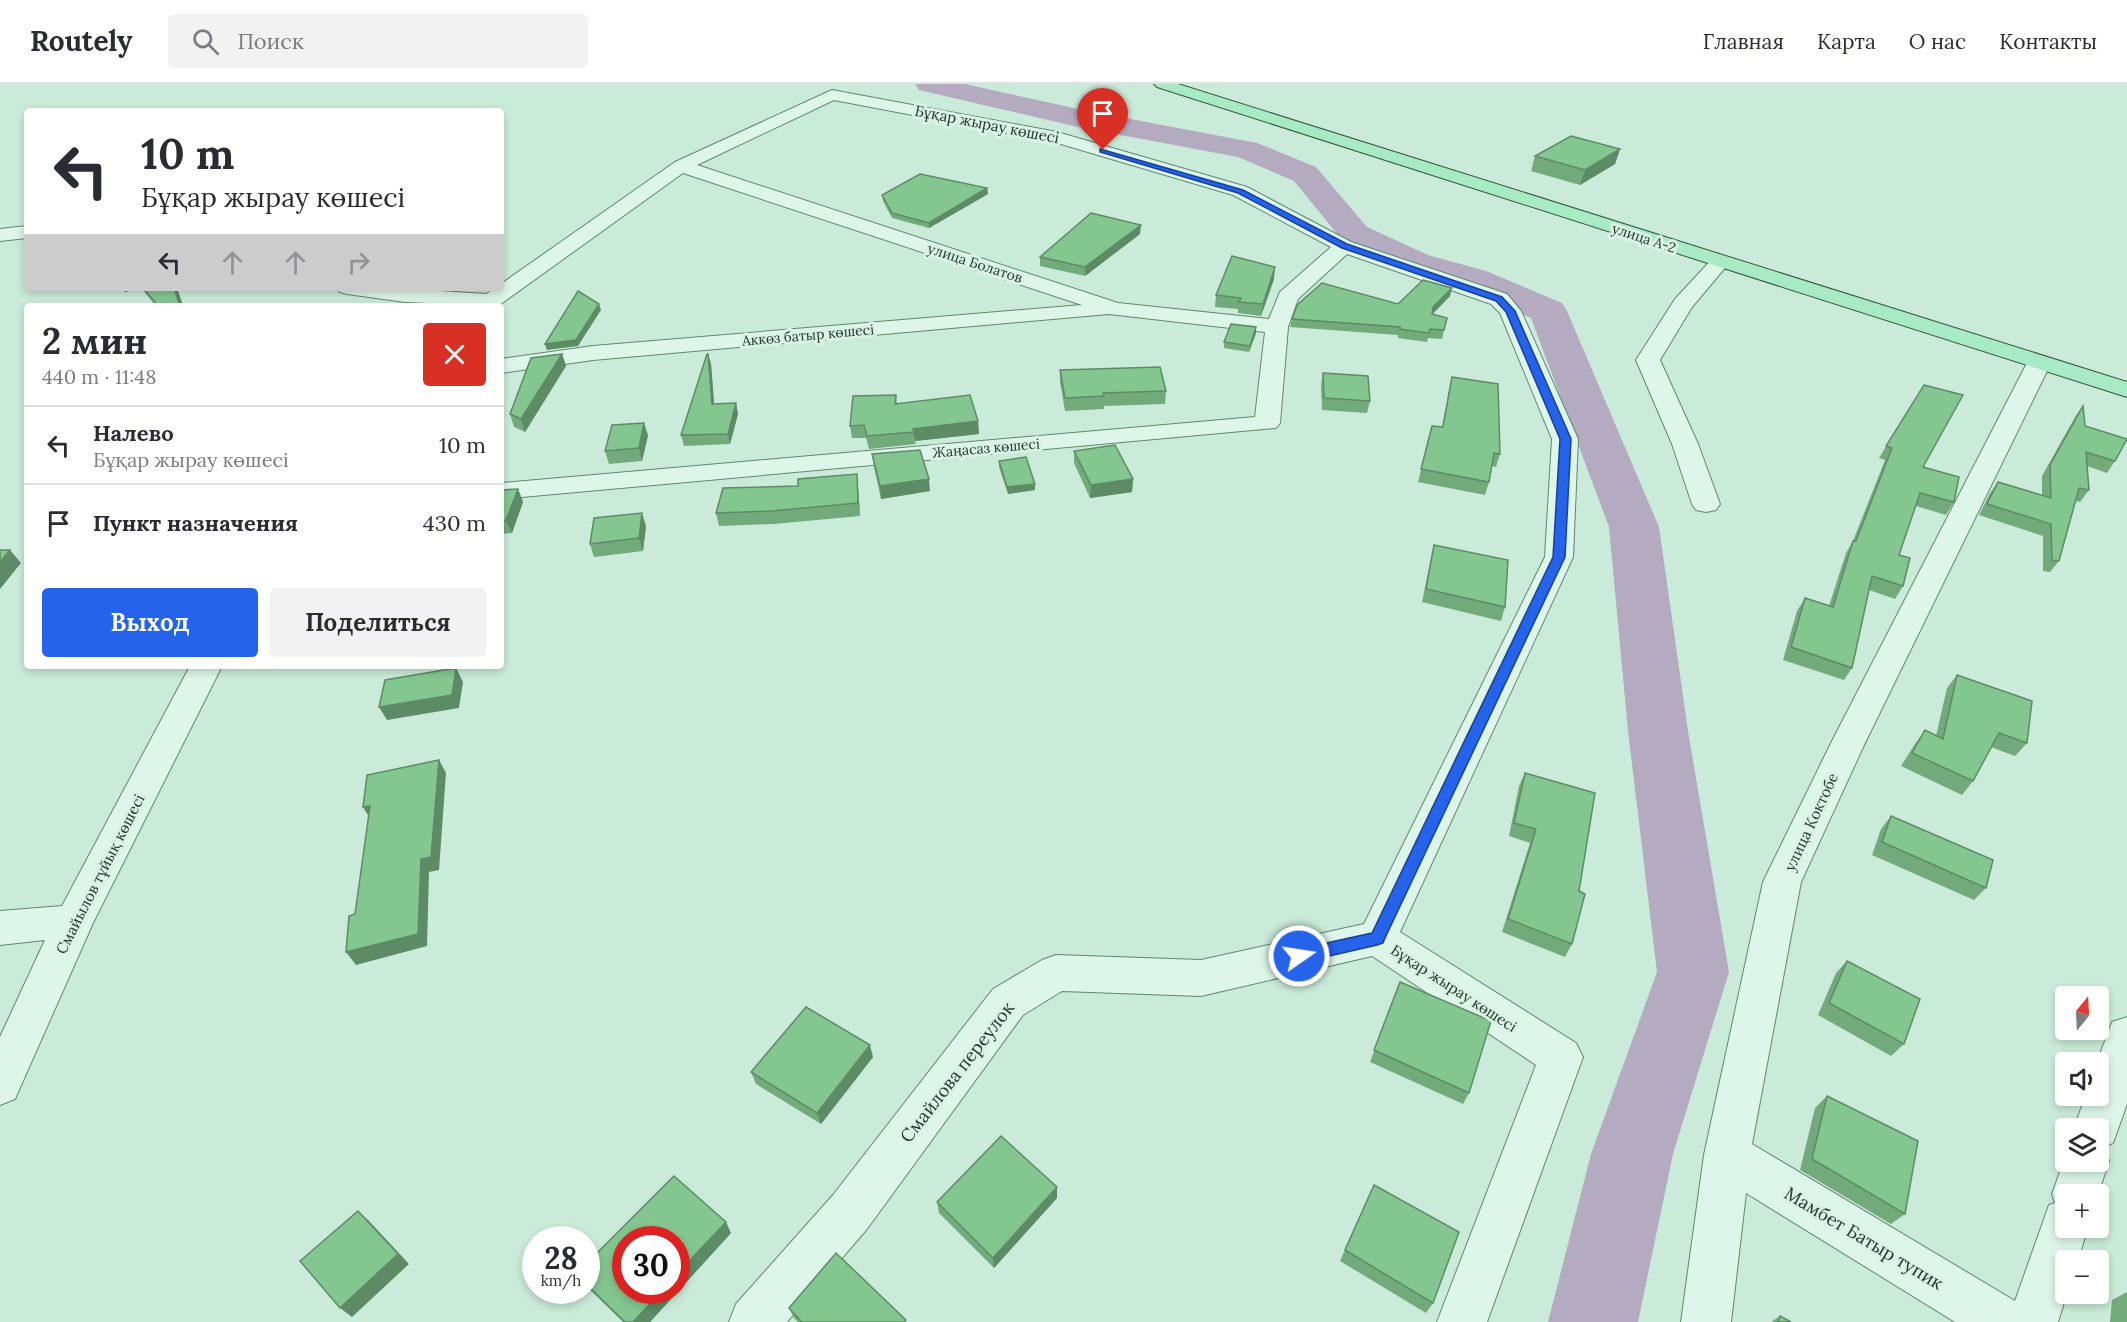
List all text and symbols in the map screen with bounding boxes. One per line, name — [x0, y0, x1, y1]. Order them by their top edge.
search box — [168, 14, 588, 68]
text: Routely — [30, 23, 132, 59]
icon: search — [189, 25, 222, 58]
text: Поиск — [237, 27, 304, 55]
text: Главная — [1703, 28, 1784, 55]
text: Карта — [1817, 28, 1876, 55]
text: О нас — [1909, 28, 1966, 55]
text: Контакты — [1999, 28, 2097, 55]
pin — [1077, 88, 1128, 150]
icon: arrive — [1086, 97, 1119, 130]
street label: Бұқар жырау көшесі — [913, 101, 1061, 147]
text: 10 m — [141, 127, 234, 181]
icon: left — [42, 132, 120, 210]
text: Бұқар жырау көшесі — [141, 180, 405, 214]
street label: улица А-2 — [1610, 219, 1678, 257]
street label: улица Болатов — [925, 239, 1025, 287]
icon: left — [153, 246, 186, 279]
icon: ahead — [216, 246, 249, 279]
icon: ahead — [279, 246, 312, 279]
icon: right — [342, 246, 375, 279]
text: 2 мин — [42, 318, 147, 364]
street label: Аккөз батыр көшесі — [740, 320, 875, 350]
button: close — [423, 323, 486, 386]
text: 440 m · 11:48 — [42, 364, 156, 389]
text: Налево — [93, 419, 174, 447]
icon: left — [42, 429, 75, 462]
text: 10 m — [439, 431, 486, 459]
street label: Жаңасаз көшесі — [932, 434, 1040, 462]
text: Бұқар жырау көшесі — [93, 447, 289, 472]
icon: arrive — [42, 507, 75, 540]
text: Пункт назначения — [93, 509, 298, 537]
text: 430 m — [423, 509, 486, 537]
button: Выход — [42, 588, 258, 657]
button: Поделиться — [270, 588, 486, 657]
street label: улица Коктобе — [1780, 770, 1842, 874]
street label: Смайылов тұйық көшесі — [51, 791, 149, 957]
position arrow — [1267, 924, 1331, 988]
street label: Бұқар жырау көшесі — [1387, 940, 1521, 1036]
north arrow — [2055, 986, 2109, 1040]
map controls — [2055, 986, 2109, 1304]
street label: Смайлова переулок — [895, 997, 1019, 1147]
button: sound — [2055, 1052, 2109, 1106]
button: layers — [2055, 1118, 2109, 1172]
street label: Мамбет Батыр тупик — [1781, 1182, 1948, 1295]
button: + — [2055, 1184, 2109, 1238]
speed limit sign: 30 — [612, 1226, 690, 1304]
text: 28 — [544, 1239, 578, 1277]
button: − — [2055, 1250, 2109, 1304]
text: km/h — [541, 1271, 581, 1290]

